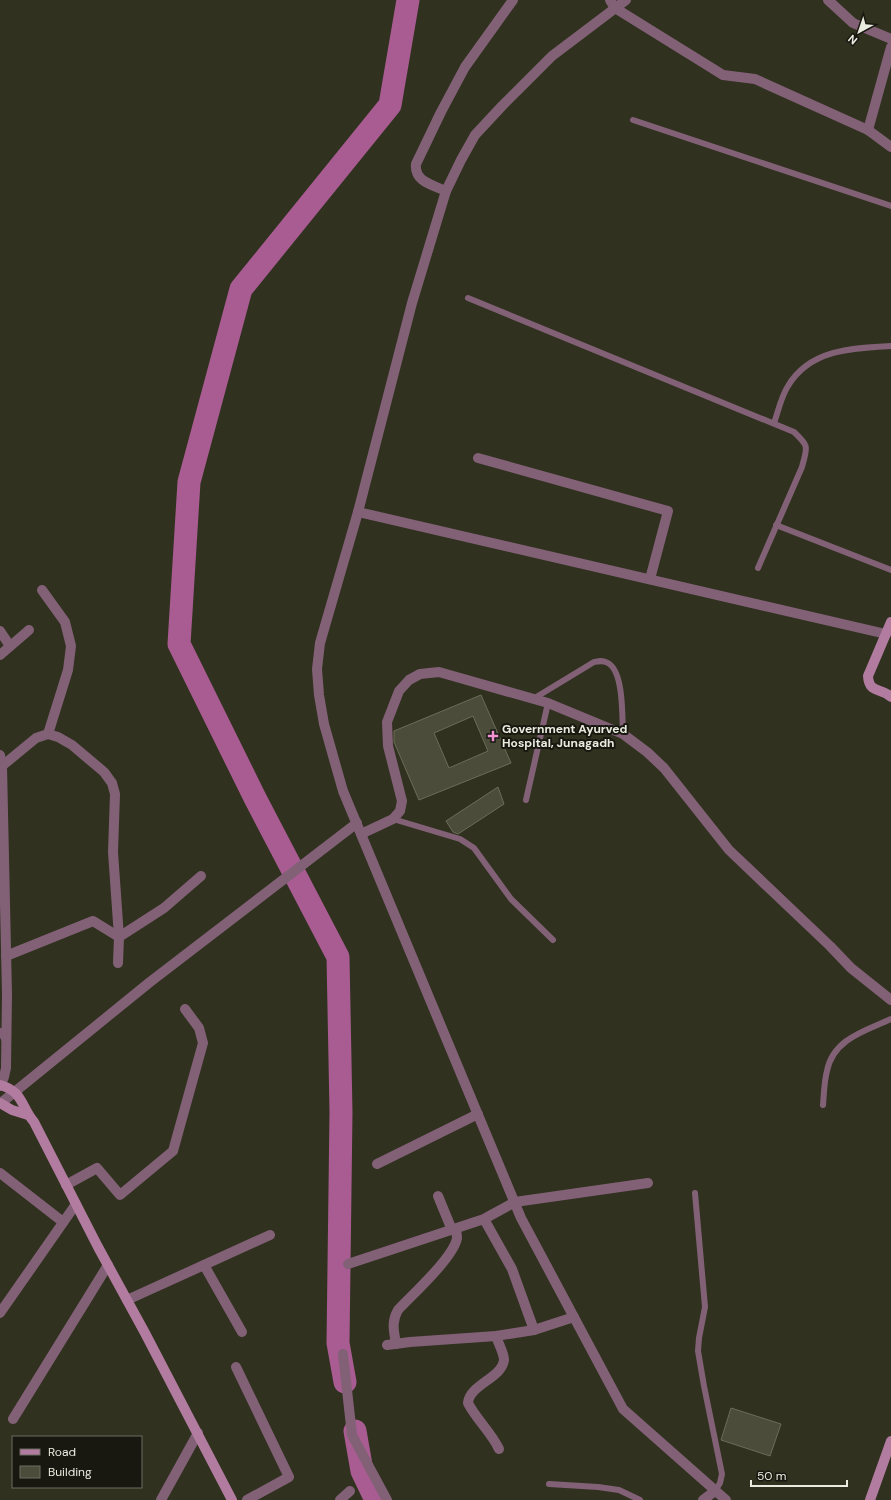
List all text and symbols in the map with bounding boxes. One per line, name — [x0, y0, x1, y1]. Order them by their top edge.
north arrow — [839, 12, 879, 52]
text: N — [845, 32, 860, 48]
place label: Government Ayurved Hospital, Junagadh — [502, 721, 627, 751]
marker: Government Ayurved Hospital, Junagadh — [487, 730, 499, 742]
legend — [12, 1436, 142, 1488]
text: Road — [48, 1444, 76, 1460]
scale bar — [751, 1462, 847, 1488]
text: Building — [48, 1464, 92, 1480]
text: 50 m — [757, 1468, 786, 1484]

